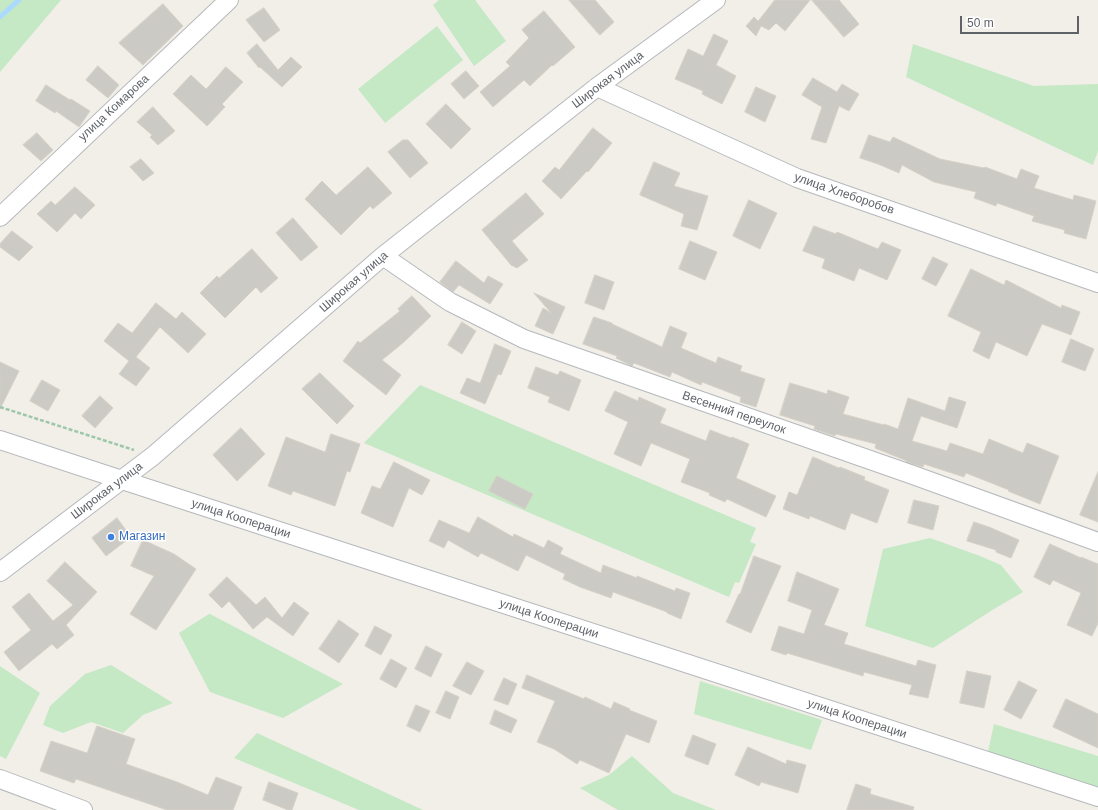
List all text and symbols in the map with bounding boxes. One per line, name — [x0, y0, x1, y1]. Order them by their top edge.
scale bar — [962, 8, 1081, 34]
text: 50 m — [967, 16, 994, 30]
street label: Широкая улица — [569, 48, 647, 112]
street label: улица Комарова — [76, 72, 152, 144]
street label: улица Хлеборобов — [792, 170, 896, 218]
street label: Широкая улица — [317, 248, 391, 316]
street label: Весенний переулок — [680, 389, 788, 437]
street label: Широкая улица — [68, 459, 146, 523]
street label: улица Кооперации — [190, 496, 292, 542]
place label: Магазин — [119, 530, 165, 544]
marker: Магазин — [106, 532, 116, 542]
street label: улица Кооперации — [498, 596, 600, 642]
street label: улица Кооперации — [806, 696, 908, 742]

